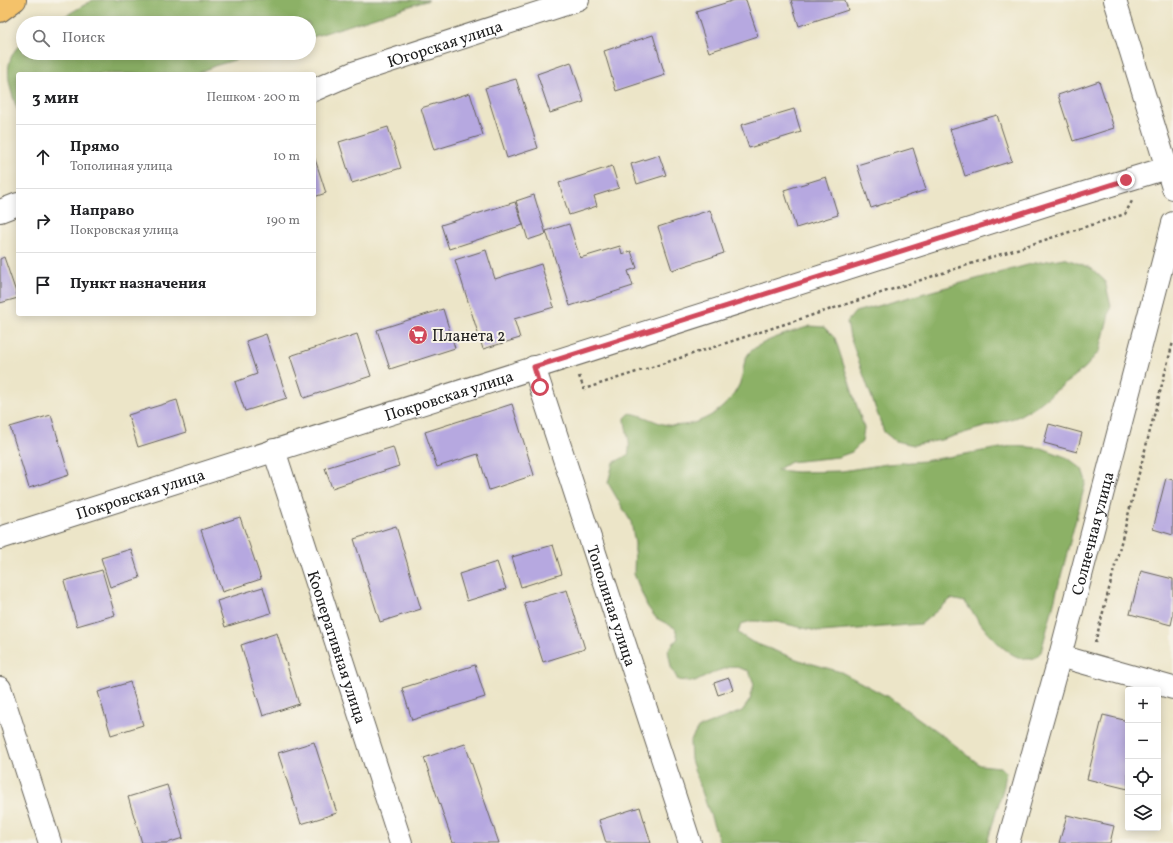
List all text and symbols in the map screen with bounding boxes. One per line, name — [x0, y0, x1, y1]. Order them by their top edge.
search box — [16, 16, 316, 60]
street label: Югорская улица — [385, 16, 506, 74]
icon: search — [30, 27, 52, 49]
text: Поиск — [62, 28, 105, 49]
text: 3 мин — [32, 87, 79, 110]
text: Пешком · 200 m — [206, 89, 300, 107]
text: Прямо — [70, 137, 119, 158]
icon: ahead — [32, 146, 54, 168]
text: 10 m — [273, 148, 300, 166]
text: Тополиная улица — [70, 158, 173, 176]
route end — [1117, 171, 1135, 189]
text: Направо — [70, 201, 134, 222]
icon: right — [32, 210, 54, 232]
text: 190 m — [266, 212, 300, 230]
text: Покровская улица — [70, 222, 179, 240]
icon: arrive — [32, 274, 54, 296]
text: Пункт назначения — [70, 274, 206, 295]
supermarket icon: Планета 2 — [407, 324, 429, 346]
place label: Планета 2 — [432, 326, 506, 348]
street label: Покровская улица — [382, 366, 517, 428]
route start — [531, 378, 549, 396]
street label: Покровская улица — [73, 464, 208, 526]
street label: Солнечная улица — [1067, 469, 1121, 598]
street label: Тополиная улица — [580, 543, 640, 670]
street label: Кооперативная улица — [301, 568, 371, 727]
map controls — [1125, 687, 1161, 831]
button: + — [1125, 687, 1161, 723]
button: − — [1125, 723, 1161, 759]
button: locate — [1125, 759, 1161, 795]
button: layers — [1125, 795, 1161, 831]

